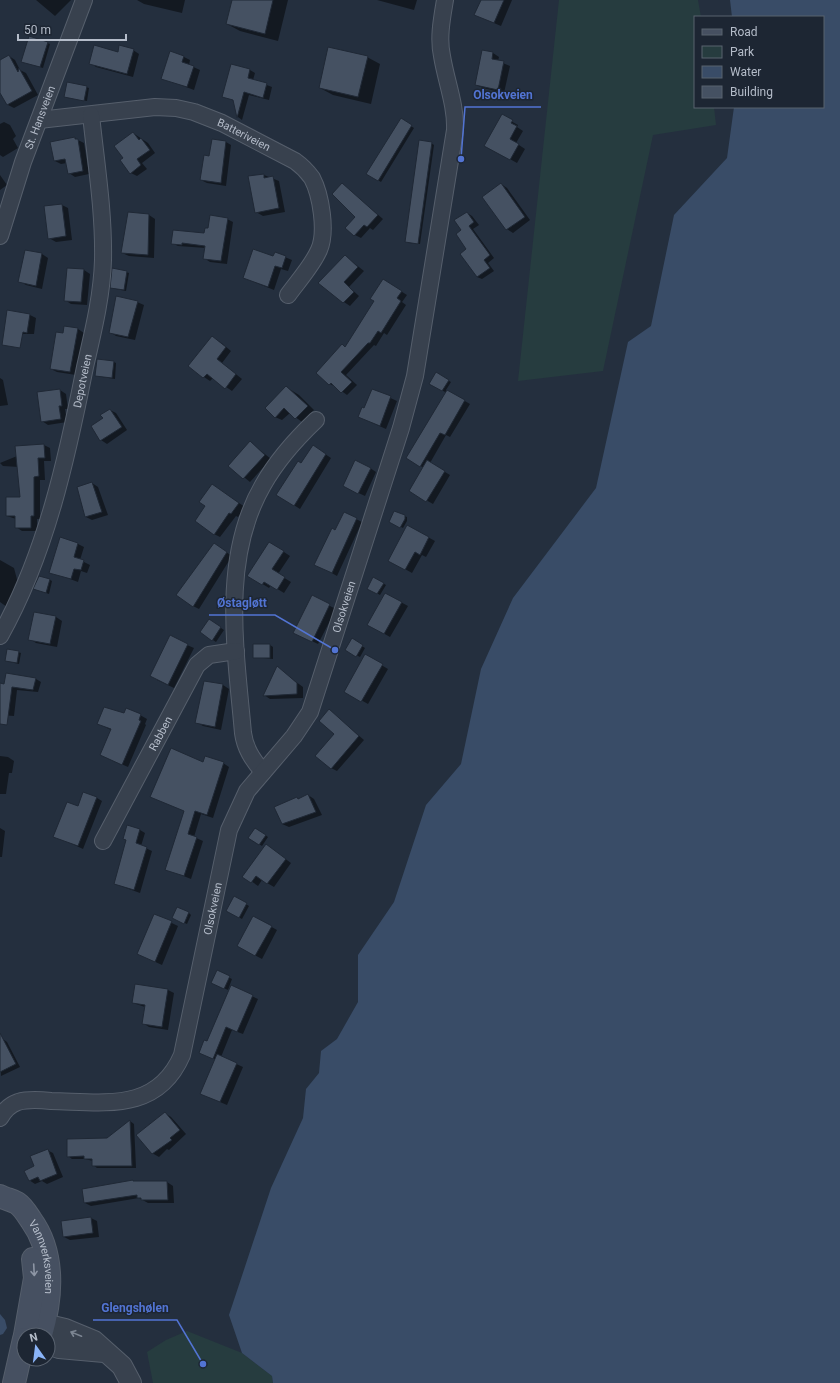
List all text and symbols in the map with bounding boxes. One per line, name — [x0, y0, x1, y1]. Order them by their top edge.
scale bar — [18, 16, 126, 42]
legend — [694, 16, 824, 108]
text: 50 m — [24, 23, 51, 37]
text: Road — [730, 25, 758, 39]
text: Park — [730, 45, 755, 59]
text: Water — [730, 65, 761, 79]
callout: Olsokveien — [465, 83, 541, 107]
street label: St. Hansveien — [22, 84, 58, 151]
text: Building — [730, 85, 773, 99]
text: Olsokveien — [473, 88, 533, 102]
street label: Batteriveien — [215, 116, 272, 154]
street label: Depotveien — [71, 353, 95, 409]
street label: Olsokveien — [330, 579, 359, 634]
callout: Østagløtt — [209, 591, 275, 615]
text: Østagløtt — [217, 596, 267, 610]
street label: Rabben — [146, 714, 175, 753]
street label: Olsokveien — [201, 881, 225, 936]
street label: Vannverksveien — [26, 1218, 55, 1294]
one-way arrow — [31, 1263, 38, 1276]
callout: Glengshølen — [93, 1296, 177, 1320]
text: Glengshølen — [101, 1301, 169, 1315]
north arrow — [16, 1327, 56, 1367]
one-way arrow — [71, 1329, 83, 1337]
text: N — [28, 1330, 39, 1345]

